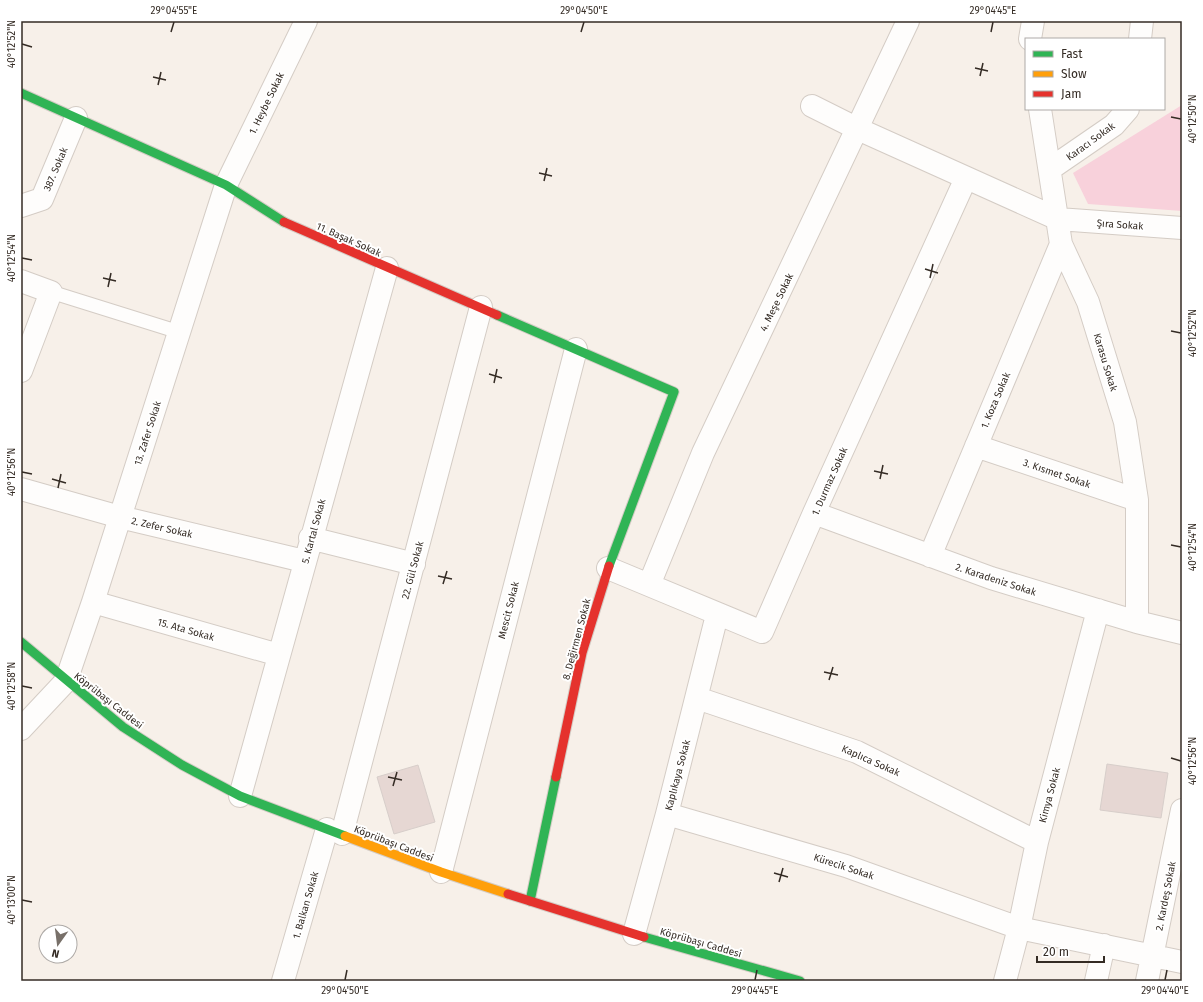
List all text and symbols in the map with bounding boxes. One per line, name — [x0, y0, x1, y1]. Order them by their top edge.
text: 29°04'55"E — [151, 5, 197, 17]
text: 29°04'50"E — [560, 5, 608, 17]
text: 29°04'45"E — [970, 5, 1016, 17]
text: 40°12'52"N — [6, 20, 18, 68]
legend — [1025, 38, 1165, 110]
text: Fast — [1061, 47, 1083, 61]
text: Slow — [1061, 67, 1087, 81]
street label: 1. Heybe Sokak — [247, 70, 287, 136]
text: Jam — [1061, 87, 1081, 101]
text: 40°12'50"N — [1187, 95, 1199, 143]
street label: Karacı Sokak — [1064, 120, 1118, 163]
street label: 387. Sokak — [41, 145, 71, 193]
street label: Şıra Sokak — [1096, 217, 1145, 233]
street label: 11. Başak Sokak — [314, 220, 384, 260]
text: 40°12'54"N — [6, 234, 18, 282]
street label: 4. Meşe Sokak — [758, 271, 797, 333]
text: 40°12'52"N — [1187, 309, 1199, 357]
street label: Karasu Sokak — [1091, 332, 1120, 394]
street label: 1. Koza Sokak — [979, 370, 1014, 430]
street label: 13. Zafer Sokak — [132, 399, 164, 467]
street label: 1. Durmaz Sokak — [810, 445, 851, 517]
text: 40°12'56"N — [6, 448, 18, 496]
street label: 3. Kısmet Sokak — [1021, 457, 1093, 491]
street label: 5. Kartal Sokak — [300, 497, 329, 565]
street label: 2. Zefer Sokak — [130, 515, 194, 541]
text: 40°12'54"N — [1187, 523, 1199, 571]
street label: 22. Gül Sokak — [399, 539, 427, 601]
street label: 2. Karadeniz Sokak — [954, 561, 1038, 599]
street label: Mescit Sokak — [496, 580, 522, 640]
street label: 8. Değirmen Sokak — [560, 596, 594, 681]
street label: 15. Ata Sokak — [156, 616, 216, 644]
text: 40°12'58"N — [6, 662, 18, 710]
street label: Köprübaşı Caddesi — [71, 670, 145, 732]
text: 40°12'56"N — [1187, 737, 1199, 785]
street label: Kaplıkaya Sokak — [663, 738, 693, 812]
street label: Kaplıca Sokak — [840, 743, 902, 779]
street label: Kimya Sokak — [1037, 765, 1063, 824]
street label: Köprübaşı Caddesi — [352, 823, 435, 865]
street label: Kürecik Sokak — [812, 852, 876, 883]
street label: 2. Kardeş Sokak — [1153, 860, 1179, 932]
street label: 1. Balkan Sokak — [291, 869, 322, 940]
text: 40°13'00"N — [6, 875, 18, 925]
north arrow — [38, 924, 78, 964]
street label: Köprübaşı Caddesi — [659, 926, 743, 960]
scale bar — [1037, 938, 1104, 964]
text: 20 m — [1043, 945, 1069, 959]
text: N — [51, 946, 61, 960]
text: 29°04'50"E — [321, 985, 369, 997]
text: 29°04'45"E — [732, 985, 778, 997]
text: 29°04'40"E — [1141, 985, 1189, 997]

